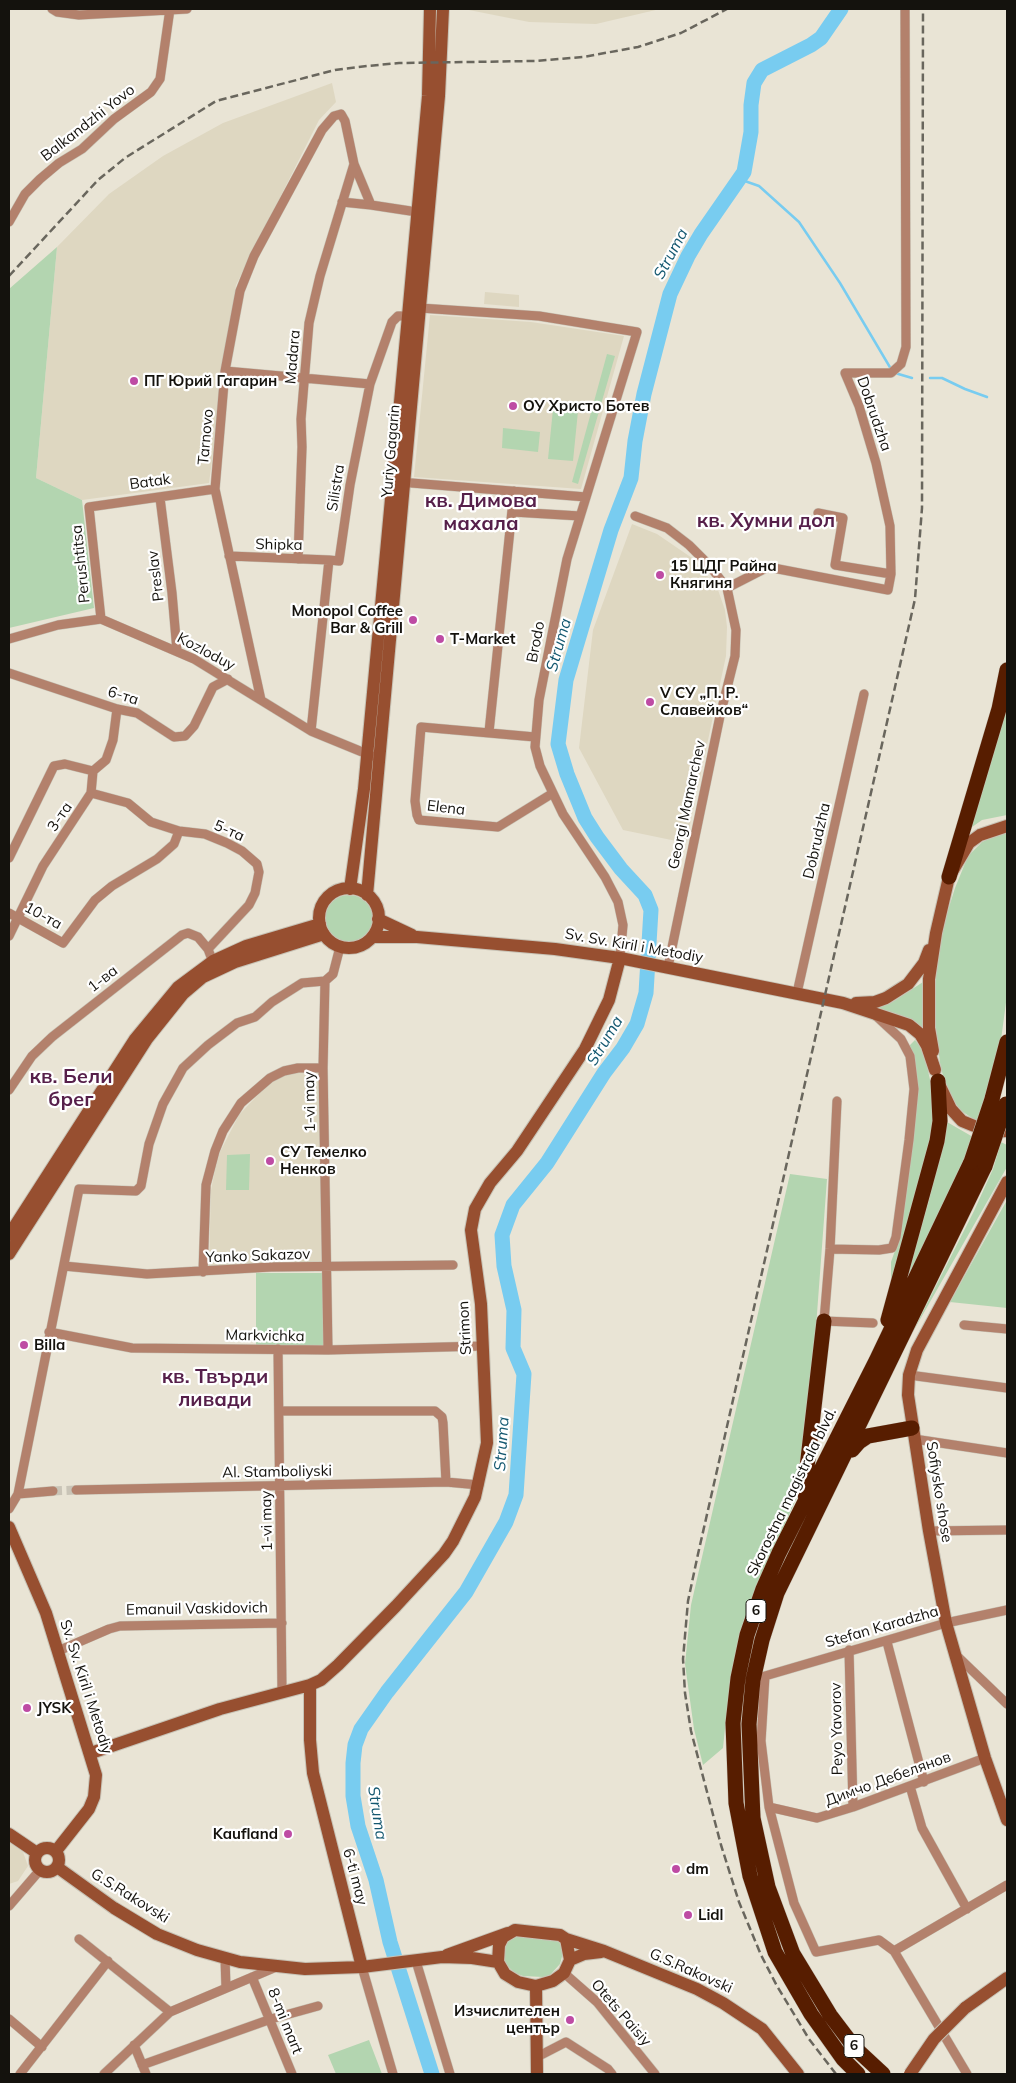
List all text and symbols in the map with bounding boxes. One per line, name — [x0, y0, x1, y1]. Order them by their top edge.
street label: Balkandzhi Yovo — [38, 81, 138, 165]
water label: Struma — [650, 226, 692, 282]
street label: Madara — [282, 329, 304, 385]
place label: ПГ Юрий Гагарин — [144, 372, 277, 390]
street label: Dobrudzha — [853, 374, 895, 454]
marker: ПГ Юрий Гагарин — [128, 375, 140, 387]
place label: ОУ Христо Ботев — [523, 397, 649, 415]
marker: ОУ Христо Ботев — [507, 400, 519, 412]
street label: Yuriy Gagarin — [378, 404, 404, 498]
street label: Tarnovo — [195, 408, 217, 466]
street label: Silistra — [323, 463, 349, 513]
street label: Batak — [128, 470, 172, 494]
district label: кв. Димова махала — [425, 489, 537, 536]
district label: кв. Хумни дол — [697, 509, 835, 533]
street label: Perushtitsa — [68, 524, 94, 604]
street label: Shipka — [255, 536, 303, 554]
street label: Preslav — [144, 550, 168, 602]
place label: 15 ЦДГ Райна Княгиня — [670, 557, 777, 592]
marker: 15 ЦДГ Райна Княгиня — [654, 569, 666, 581]
place label: Monopol Coffee Bar & Grill — [291, 602, 403, 637]
marker: Monopol Coffee Bar & Grill — [407, 614, 419, 626]
water label: Struma — [542, 616, 576, 674]
street label: Brodo — [523, 620, 549, 664]
street label: Kozloduy — [174, 629, 238, 675]
place label: T-Market — [450, 630, 515, 648]
marker: T-Market — [434, 633, 446, 645]
street label: 6-та — [105, 683, 141, 709]
place label: V СУ „П. Р. Славейков“ — [660, 684, 748, 719]
marker: V СУ „П. Р. Славейков“ — [644, 696, 656, 708]
street label: Georgi Mamarchev — [665, 739, 709, 871]
street label: Elena — [426, 797, 466, 819]
street label: 3-та — [44, 799, 76, 835]
street label: Dobrudzha — [800, 801, 834, 881]
street label: 5-та — [211, 816, 247, 846]
street label: 10-та — [21, 898, 65, 934]
street label: Sv. Sv. Kiril i Metodiy — [564, 925, 704, 967]
street label: 1-ва — [84, 962, 122, 996]
water label: Struma — [583, 1013, 627, 1069]
district label: кв. Бели брег — [30, 1065, 112, 1112]
street label: 1-vi may — [300, 1072, 320, 1132]
place label: СУ Темелко Ненков — [280, 1143, 367, 1178]
marker: СУ Темелко Ненков — [264, 1155, 276, 1167]
street label: Yanko Sakazov — [205, 1245, 311, 1267]
street label: Strimon — [455, 1301, 475, 1355]
street label: Markvichka — [225, 1326, 305, 1346]
place label: Billa — [34, 1336, 65, 1354]
marker: Billa — [18, 1339, 30, 1351]
district label: кв. Твърди ливади — [162, 1365, 268, 1412]
street label: Skorostna magistrala blvd. — [743, 1405, 841, 1579]
water label: Struma — [491, 1416, 513, 1472]
street label: Sofiysko shose — [922, 1440, 956, 1544]
street label: Al. Stamboliyski — [222, 1462, 332, 1482]
street label: 1-vi may — [257, 1491, 277, 1551]
street label: Emanuil Vaskidovich — [126, 1599, 268, 1619]
road number: 6 — [746, 1600, 766, 1622]
street label: Stefan Karadzha — [823, 1602, 941, 1652]
street label: Sv. Sv. Kiril i Metodiy — [56, 1618, 116, 1756]
street label: Peyo Yavorov — [827, 1682, 847, 1776]
place label: JYSK — [37, 1699, 71, 1717]
marker: JYSK — [21, 1702, 33, 1714]
street label: Димчо Дебелянов — [823, 1748, 953, 1810]
water label: Struma — [363, 1785, 391, 1841]
place label: Kaufland — [213, 1825, 278, 1843]
marker: Kaufland — [282, 1828, 294, 1840]
street label: 6-ti may — [339, 1847, 371, 1907]
place label: dm — [686, 1860, 709, 1878]
marker: dm — [670, 1863, 682, 1875]
street label: G.S.Rakovski — [87, 1865, 173, 1927]
place label: Lidl — [698, 1906, 724, 1924]
marker: Lidl — [682, 1909, 694, 1921]
street label: G.S.Rakovski — [647, 1945, 735, 1997]
street label: Otets Paisiy — [587, 1976, 655, 2050]
street label: 8-mi mart — [264, 1985, 306, 2057]
place label: Изчислителен център — [454, 2002, 560, 2037]
marker: Изчислителен център — [564, 2014, 576, 2026]
road number: 6 — [844, 2034, 864, 2058]

